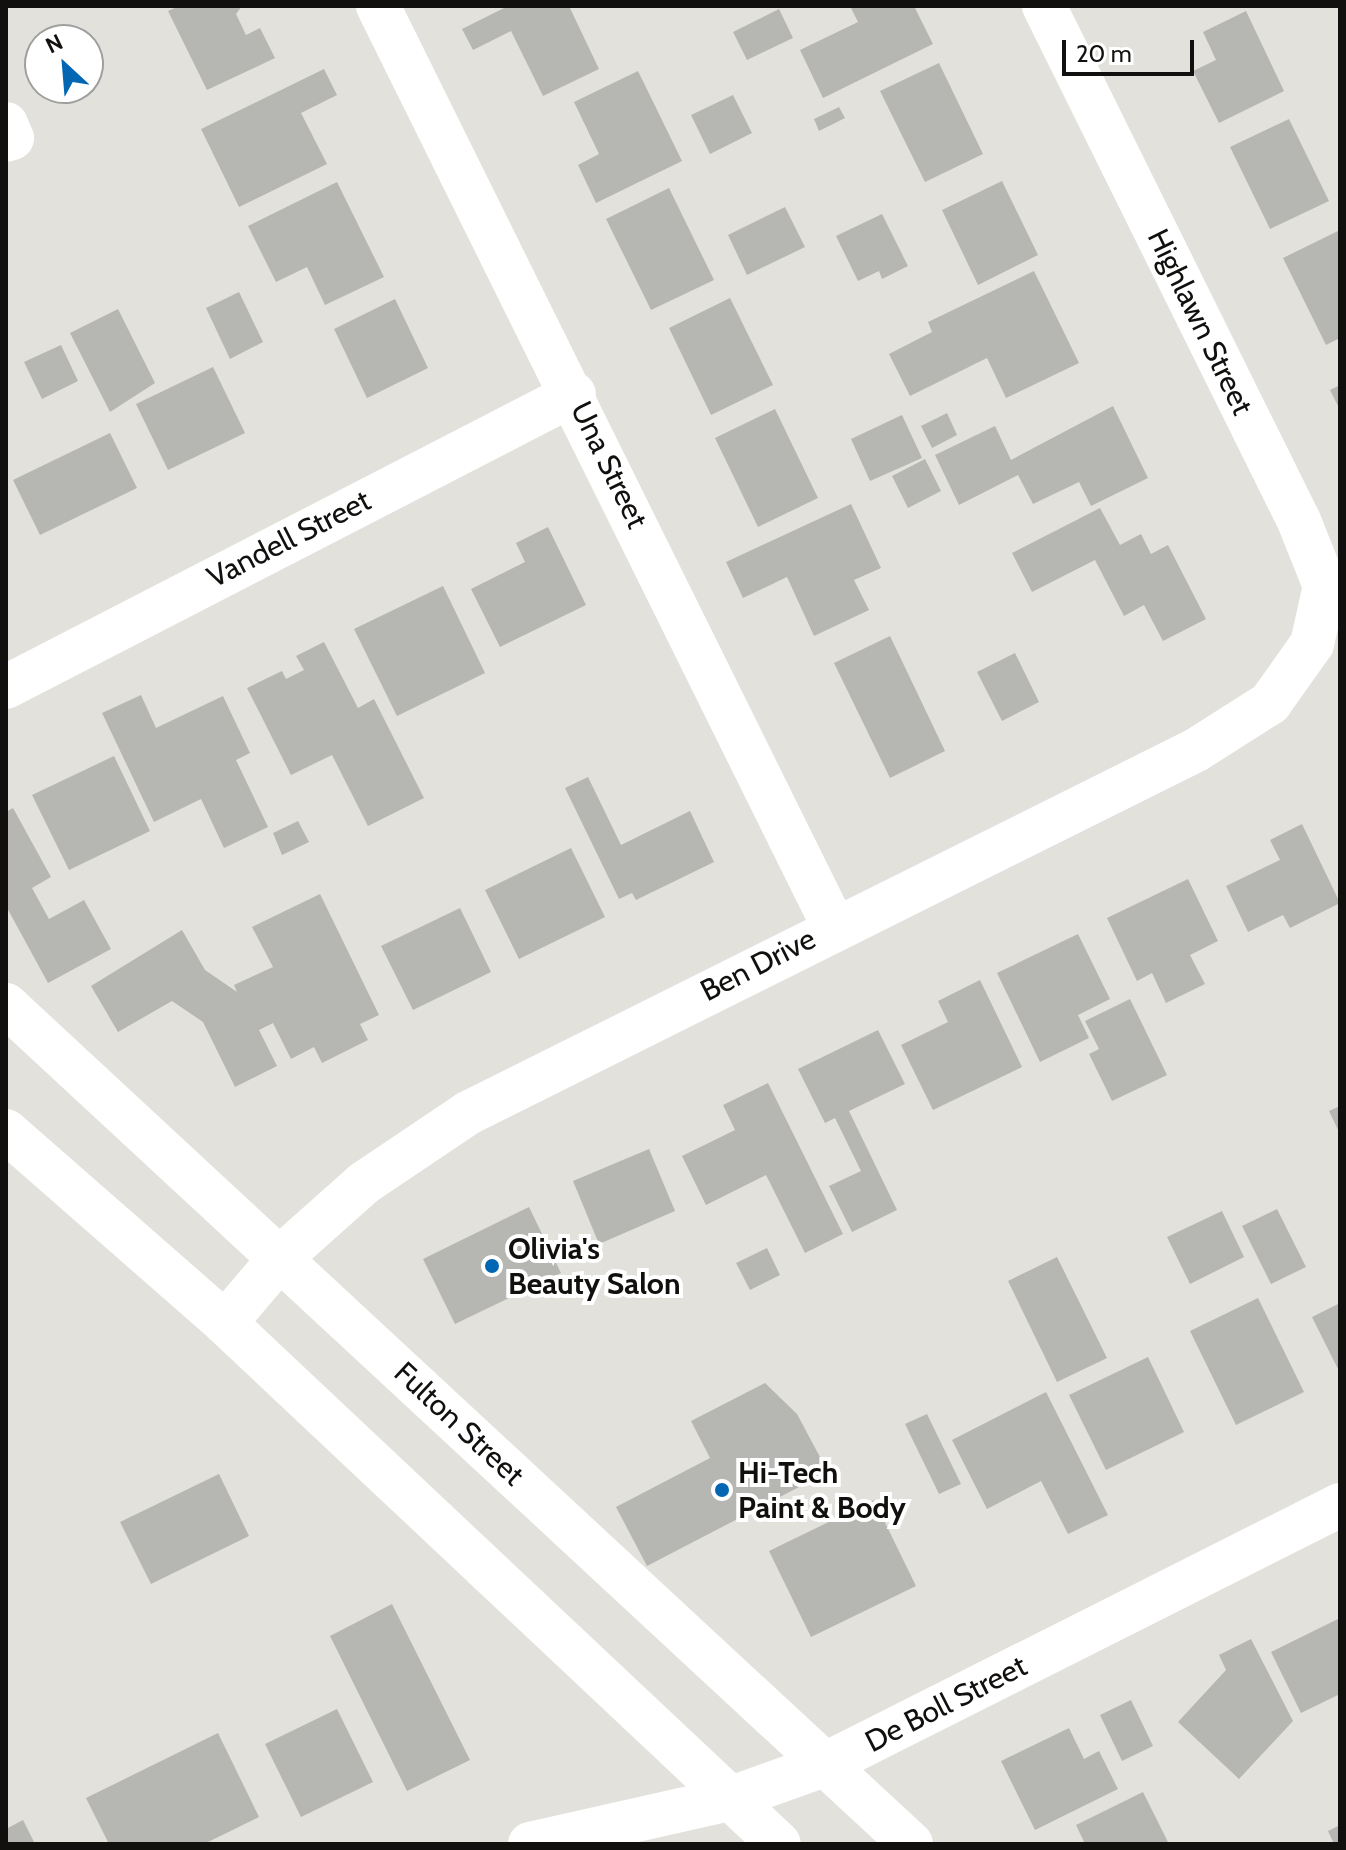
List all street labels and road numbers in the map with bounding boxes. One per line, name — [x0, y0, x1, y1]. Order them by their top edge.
street label: Highlawn Street — [1140, 223, 1260, 421]
street label: Una Street — [563, 396, 655, 534]
street label: Vandell Street — [201, 482, 377, 596]
street label: Ben Drive — [695, 921, 821, 1009]
street label: Fulton Street — [387, 1355, 531, 1493]
street label: De Boll Street — [859, 1648, 1033, 1760]

